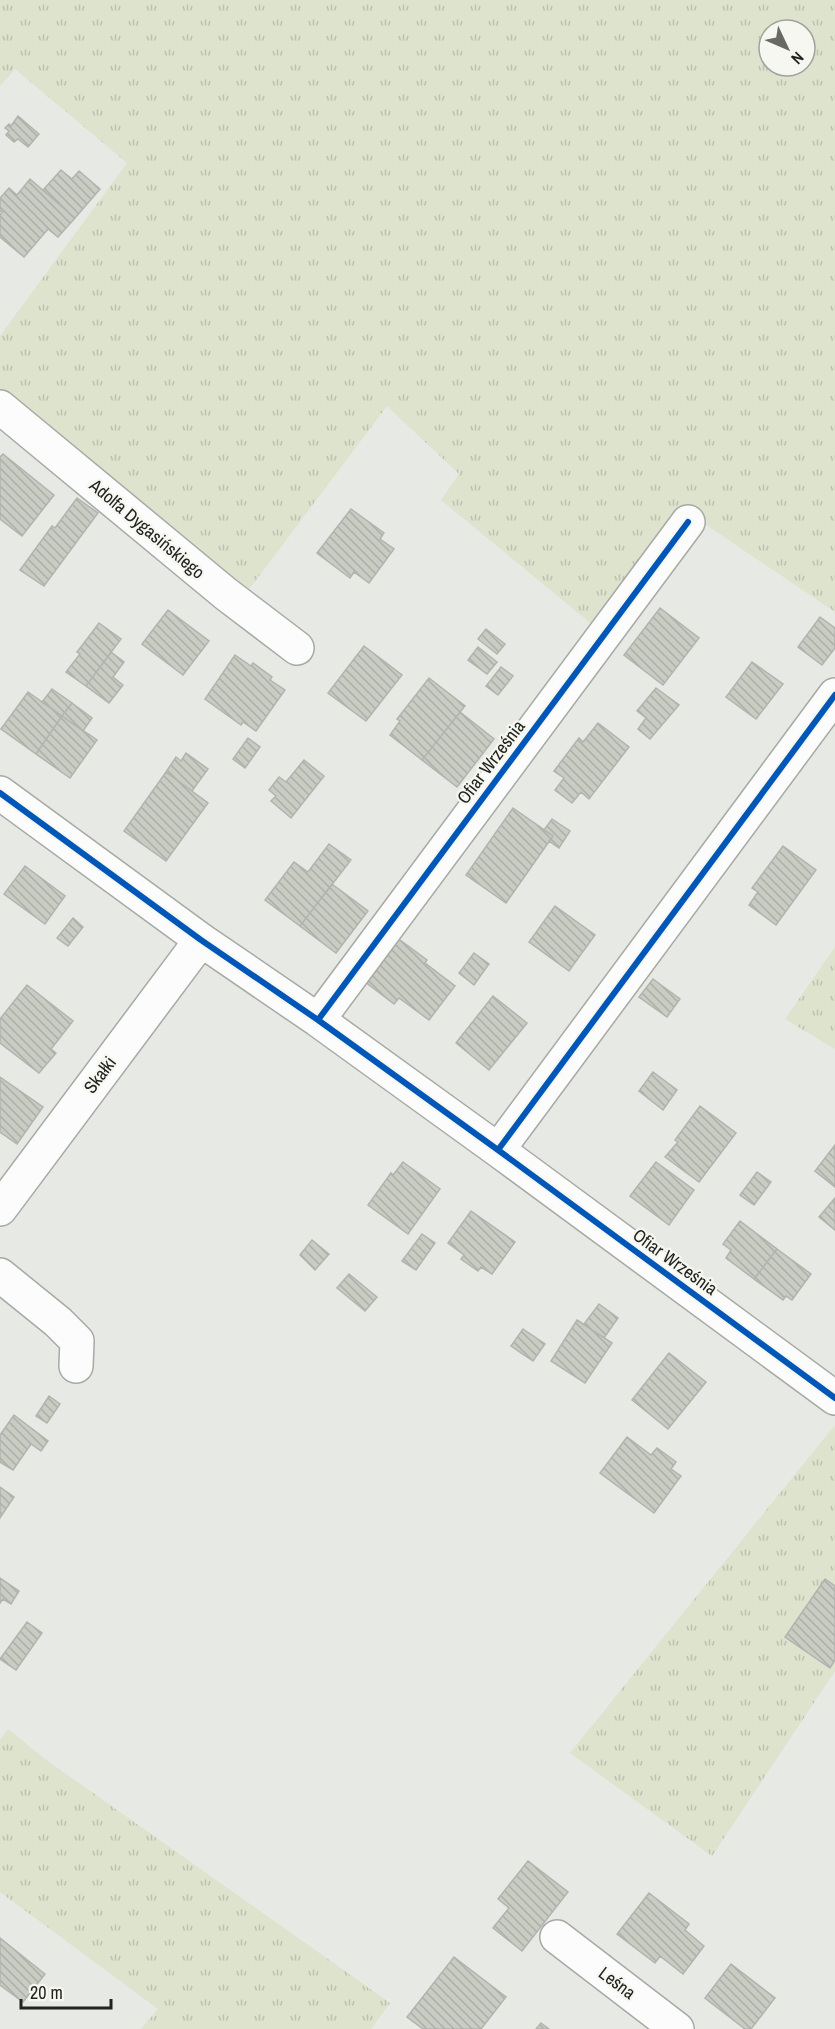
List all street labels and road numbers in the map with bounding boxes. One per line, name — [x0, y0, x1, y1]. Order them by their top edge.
street label: Adolfa Dygasińskiego — [84, 472, 210, 584]
street label: Ofiar Września — [451, 715, 530, 809]
street label: Skałki — [78, 1051, 122, 1098]
street label: Ofiar Września — [628, 1222, 723, 1301]
street label: Leśna — [594, 1961, 641, 2005]

